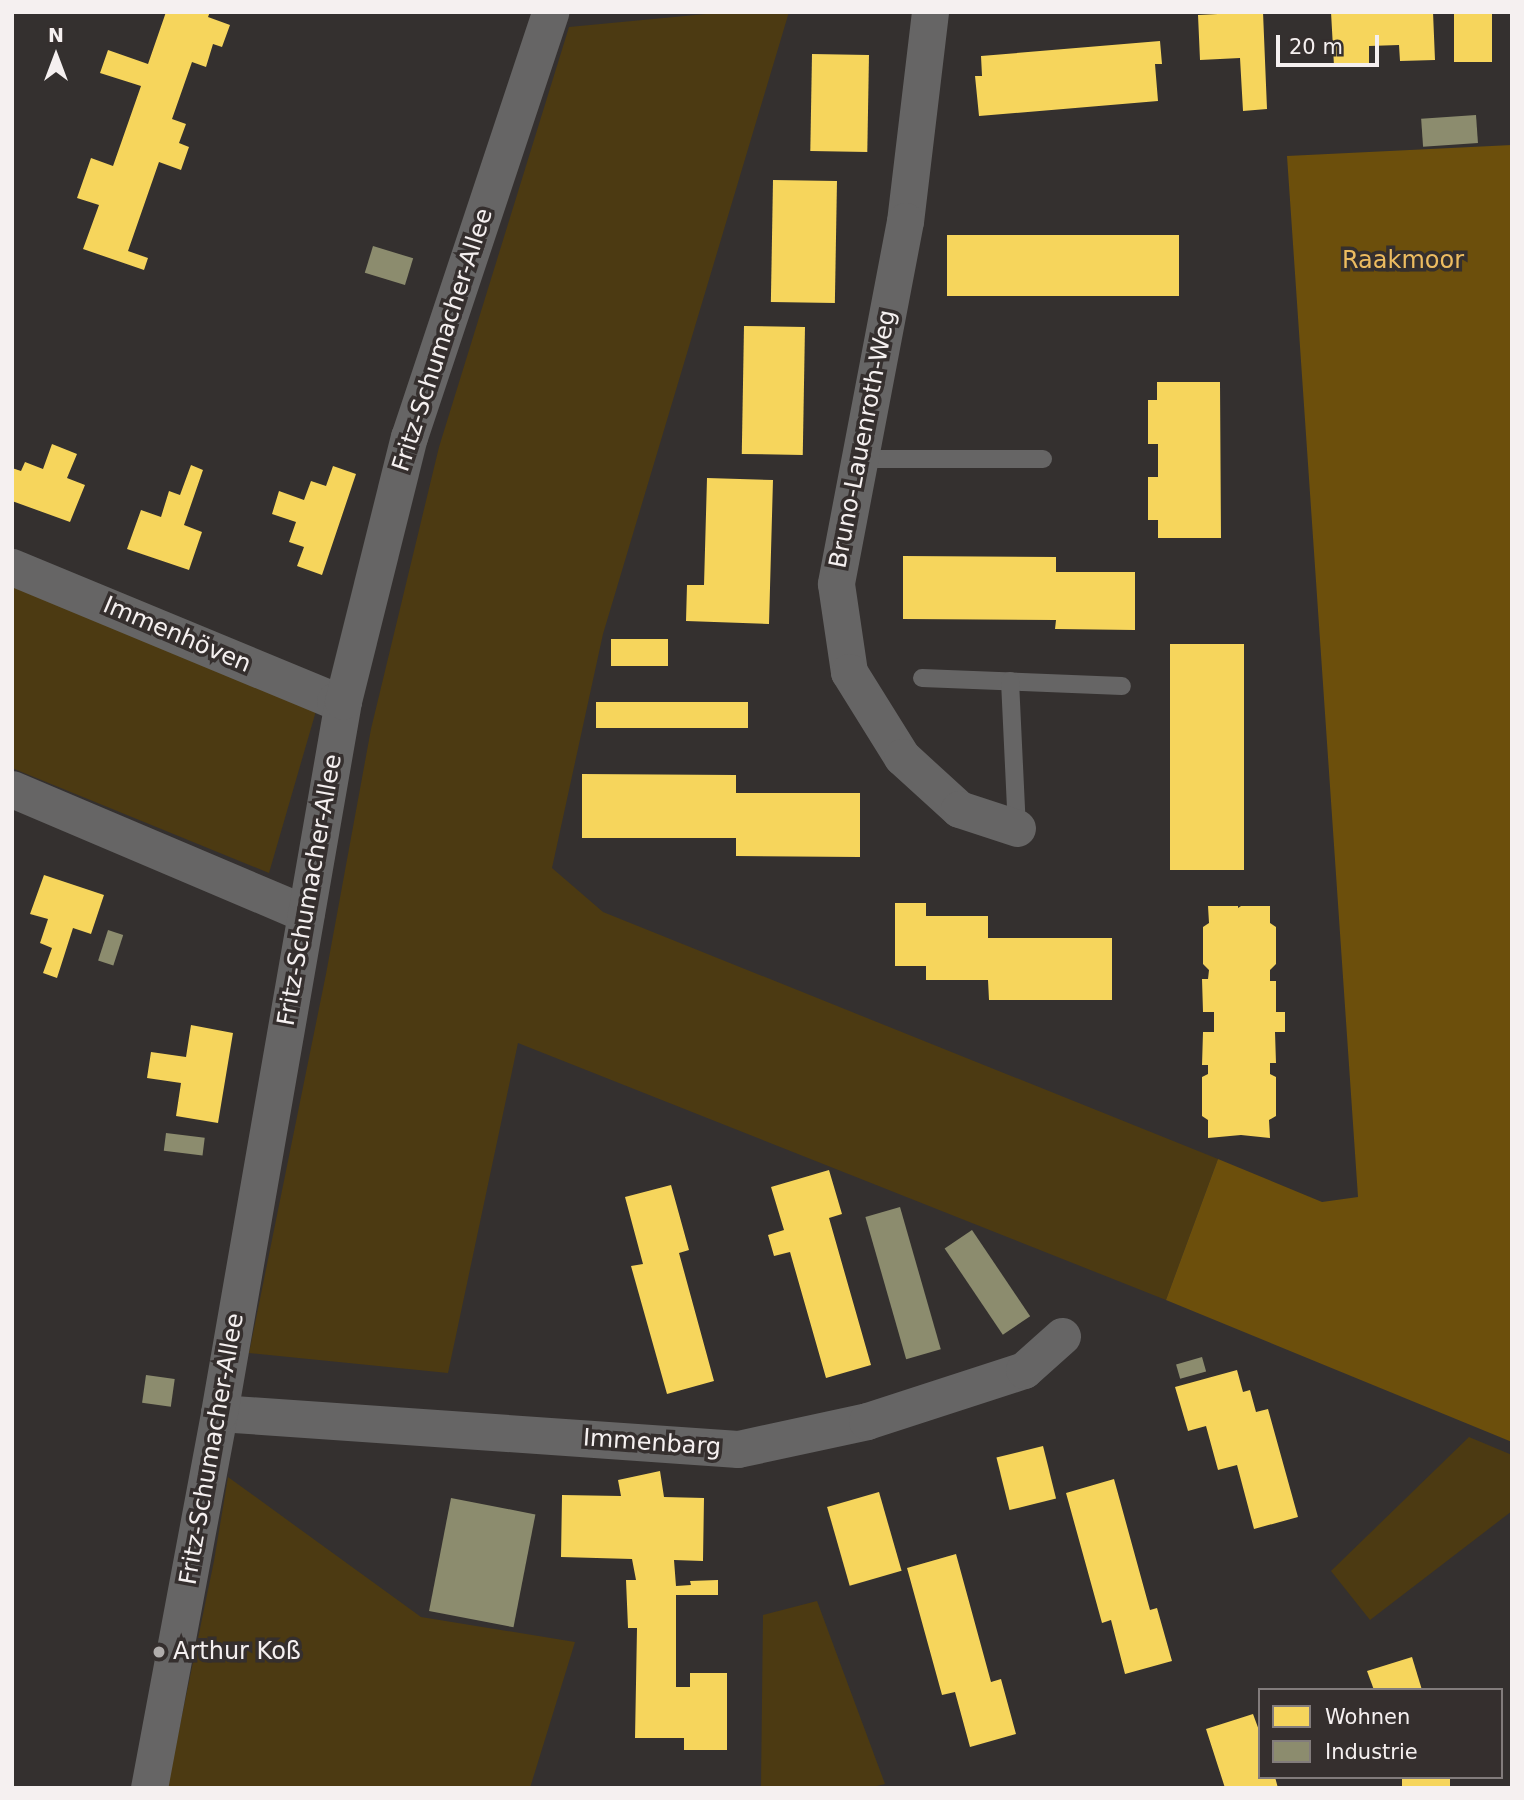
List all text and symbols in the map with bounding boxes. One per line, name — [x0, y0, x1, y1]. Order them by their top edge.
north arrow — [21, 21, 91, 91]
scale bar — [1279, 21, 1382, 65]
text: N — [48, 24, 64, 46]
text: 20 m — [1289, 35, 1343, 59]
street label: Fritz-Schumacher-Allee — [387, 205, 499, 475]
park label: Raakmoor — [1342, 247, 1464, 275]
street label: Bruno-Lauenroth-Weg — [824, 307, 902, 571]
street label: Immenhöven — [99, 591, 255, 679]
street label: Fritz-Schumacher-Allee — [272, 752, 348, 1028]
street label: Fritz-Schumacher-Allee — [174, 1311, 250, 1587]
street label: Immenbarg — [582, 1424, 722, 1462]
place label: Arthur Koß — [173, 1638, 301, 1666]
marker: Arthur Koß — [151, 1644, 167, 1660]
legend — [1258, 1688, 1503, 1779]
text: Wohnen — [1325, 1705, 1410, 1729]
text: Industrie — [1325, 1740, 1418, 1764]

